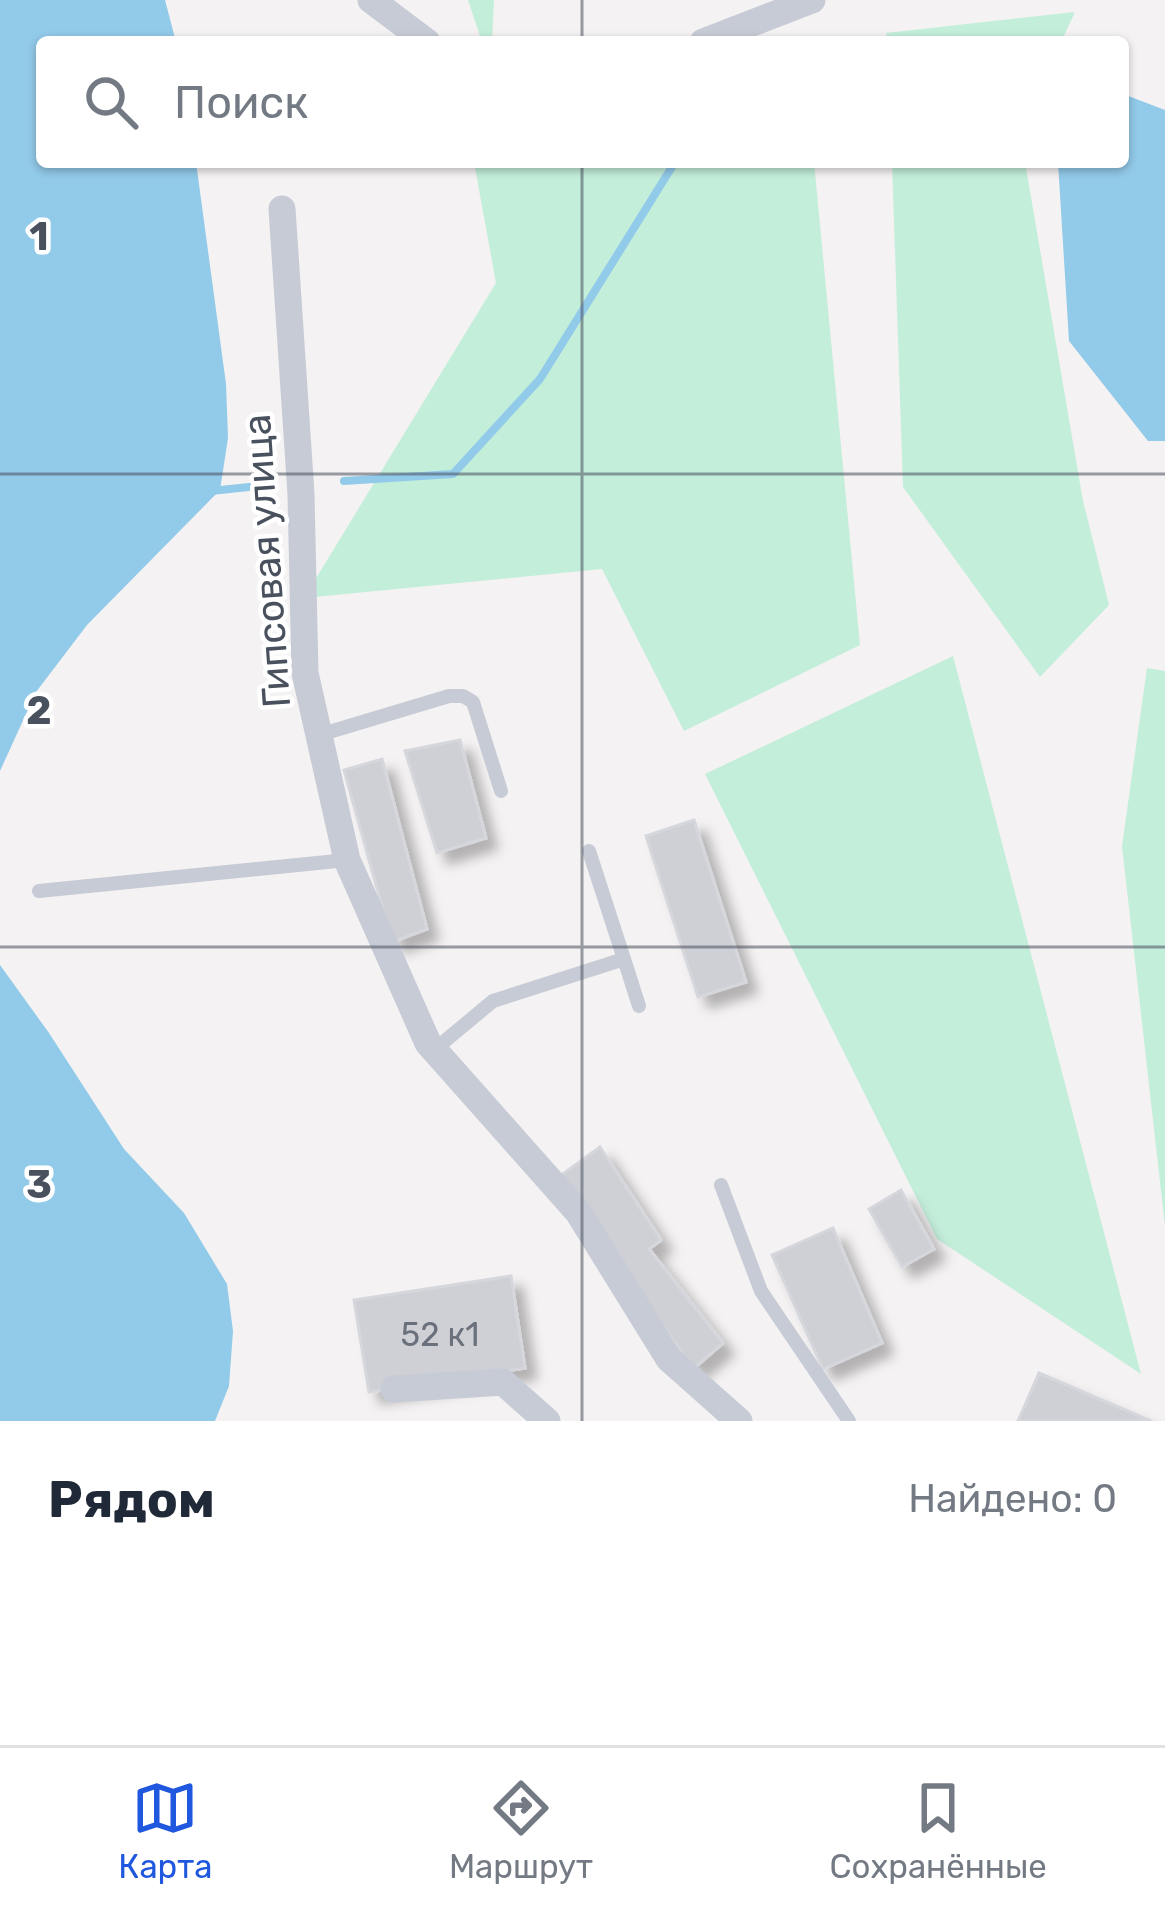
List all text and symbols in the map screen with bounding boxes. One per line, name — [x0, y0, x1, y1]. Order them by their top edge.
search box — [36, 36, 1129, 168]
icon: search — [78, 69, 144, 135]
text: Поиск — [174, 76, 308, 129]
text: 1 — [29, 214, 49, 260]
street label: Гипсовая улица — [234, 413, 300, 709]
text: 2 — [26, 688, 52, 734]
text: 3 — [26, 1162, 52, 1208]
house number: 52 к1 — [401, 1315, 479, 1354]
text: Рядом — [48, 1469, 215, 1530]
text: Найдено: 0 — [908, 1476, 1117, 1522]
tab: Карта — [118, 1775, 212, 1886]
tab: Маршрут — [449, 1775, 593, 1886]
tab: Сохранённые — [830, 1775, 1047, 1886]

